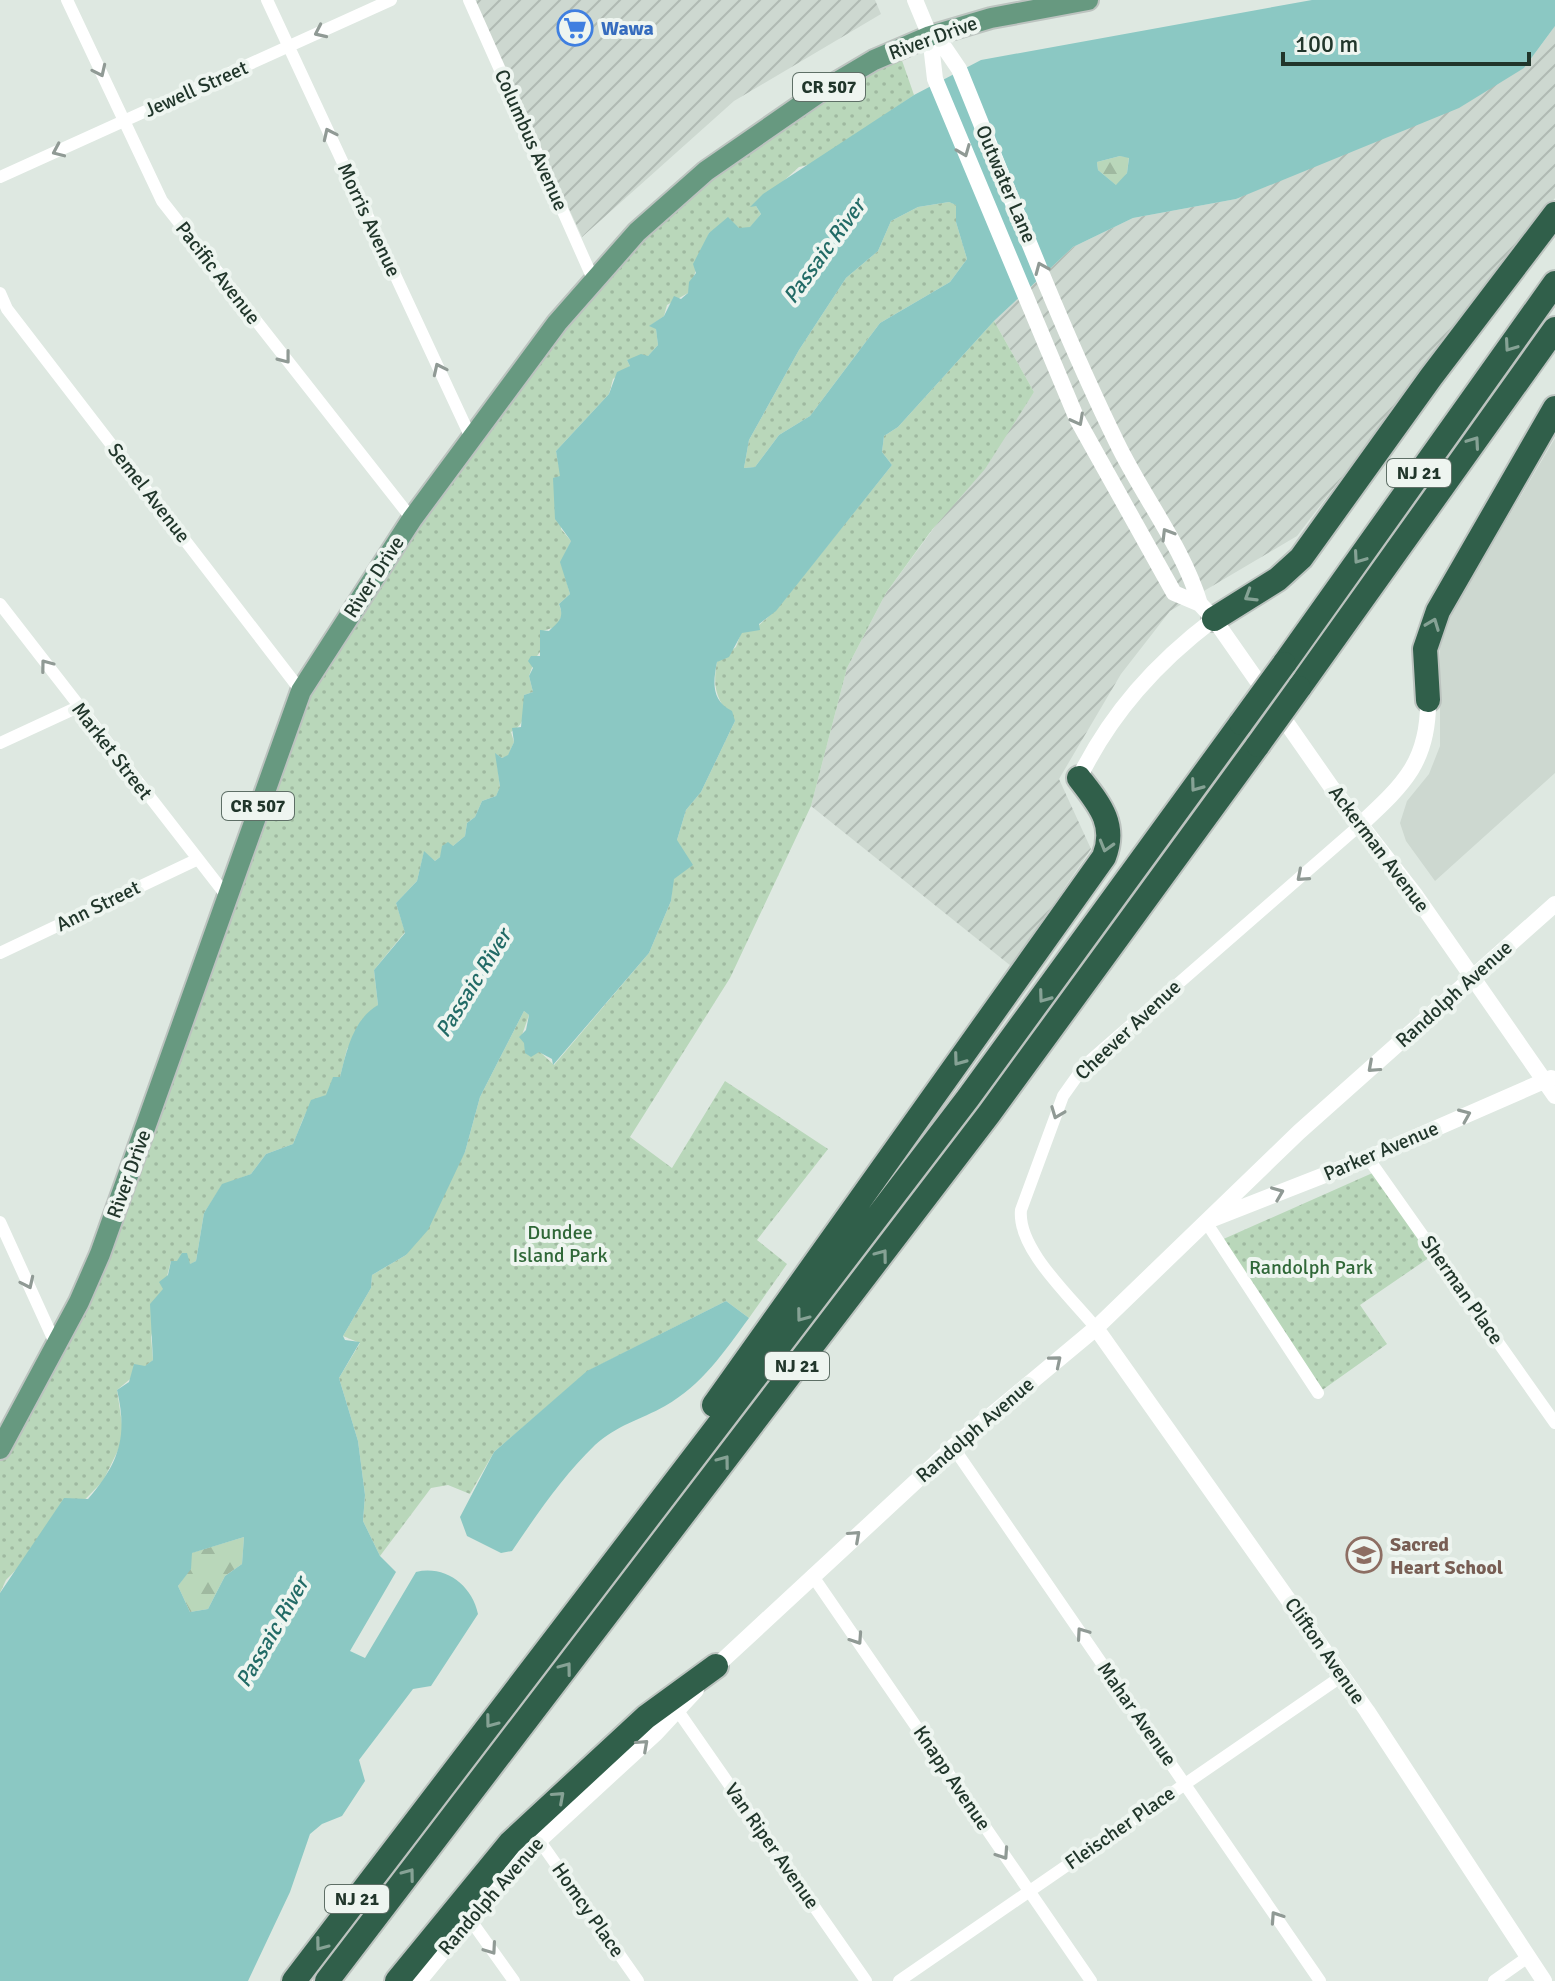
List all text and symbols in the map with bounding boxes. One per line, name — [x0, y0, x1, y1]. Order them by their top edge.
supermarket icon: Wawa — [556, 9, 594, 47]
street label: River Drive — [885, 10, 981, 66]
place label: Wawa — [601, 16, 654, 41]
scale bar — [1283, 16, 1529, 66]
one-way arrow — [314, 23, 328, 39]
text: 100 m — [1295, 29, 1358, 59]
street label: Jewell Street — [140, 55, 252, 123]
one-way arrow — [90, 63, 106, 77]
street label: Columbus Avenue — [489, 65, 573, 215]
road number: CR 507 — [793, 73, 865, 101]
street label: Outwater Lane — [970, 121, 1042, 247]
one-way arrow — [323, 127, 339, 142]
one-way arrow — [51, 141, 66, 157]
one-way arrow — [954, 143, 971, 157]
street label: Morris Avenue — [332, 159, 406, 281]
water label: Passaic River — [777, 191, 873, 309]
street label: Pacific Avenue — [170, 216, 266, 330]
one-way arrow — [1035, 262, 1051, 276]
one-way arrow — [1505, 338, 1520, 352]
one-way arrow — [275, 349, 290, 363]
one-way arrow — [433, 363, 449, 377]
one-way arrow — [1068, 412, 1083, 427]
one-way arrow — [1464, 436, 1479, 450]
street label: Semel Avenue — [102, 438, 196, 548]
road number: NJ 21 — [1387, 459, 1451, 487]
one-way arrow — [1161, 528, 1177, 543]
street label: River Drive — [338, 531, 410, 623]
one-way arrow — [1354, 550, 1369, 564]
one-way arrow — [1244, 587, 1259, 602]
one-way arrow — [1423, 618, 1440, 632]
one-way arrow — [41, 659, 55, 674]
street label: Market Street — [66, 697, 158, 805]
one-way arrow — [1191, 778, 1206, 792]
street label: Ackerman Avenue — [1323, 781, 1435, 917]
road number: CR 507 — [222, 792, 294, 820]
one-way arrow — [1099, 839, 1115, 852]
one-way arrow — [1296, 866, 1311, 881]
street label: Ann Street — [52, 875, 144, 937]
water label: Passaic River — [429, 921, 518, 1042]
street label: Randolph Avenue — [1391, 935, 1517, 1053]
street label: Cheever Avenue — [1070, 975, 1186, 1085]
one-way arrow — [1039, 988, 1053, 1003]
one-way arrow — [954, 1051, 969, 1065]
one-way arrow — [1367, 1057, 1382, 1071]
one-way arrow — [1050, 1105, 1067, 1119]
one-way arrow — [1457, 1109, 1471, 1125]
street label: Parker Avenue — [1320, 1116, 1442, 1186]
street label: River Drive — [101, 1126, 157, 1222]
one-way arrow — [1270, 1186, 1284, 1203]
park label: Dundee Island Park — [512, 1220, 608, 1268]
street label: Sherman Place — [1415, 1231, 1509, 1349]
one-way arrow — [873, 1249, 887, 1264]
park label: Randolph Park — [1249, 1255, 1373, 1280]
one-way arrow — [18, 1275, 34, 1290]
one-way arrow — [797, 1307, 811, 1322]
road number: NJ 21 — [765, 1352, 829, 1380]
one-way arrow — [1047, 1356, 1061, 1371]
street label: Randolph Avenue — [911, 1372, 1039, 1488]
one-way arrow — [715, 1455, 729, 1470]
one-way arrow — [845, 1532, 860, 1546]
place label: Sacred Heart School — [1390, 1532, 1503, 1580]
school or university icon: Sacred Heart School — [1345, 1536, 1383, 1574]
water label: Passaic River — [230, 1570, 316, 1692]
street label: Clifton Avenue — [1279, 1593, 1371, 1709]
one-way arrow — [1076, 1627, 1091, 1641]
one-way arrow — [847, 1631, 862, 1645]
street label: Mahar Avenue — [1092, 1657, 1182, 1771]
one-way arrow — [557, 1662, 571, 1677]
one-way arrow — [487, 1713, 501, 1728]
street label: Knapp Avenue — [908, 1721, 996, 1835]
one-way arrow — [634, 1740, 649, 1754]
street label: Van Riper Avenue — [719, 1778, 825, 1914]
street label: Fleischer Place — [1060, 1781, 1180, 1875]
one-way arrow — [550, 1791, 564, 1806]
street label: Randolph Avenue — [433, 1832, 549, 1960]
one-way arrow — [994, 1845, 1009, 1859]
street label: Homcy Place — [546, 1858, 630, 1962]
one-way arrow — [399, 1869, 413, 1883]
road number: NJ 21 — [325, 1885, 389, 1913]
one-way arrow — [1271, 1911, 1286, 1925]
one-way arrow — [317, 1936, 331, 1951]
one-way arrow — [481, 1941, 496, 1955]

